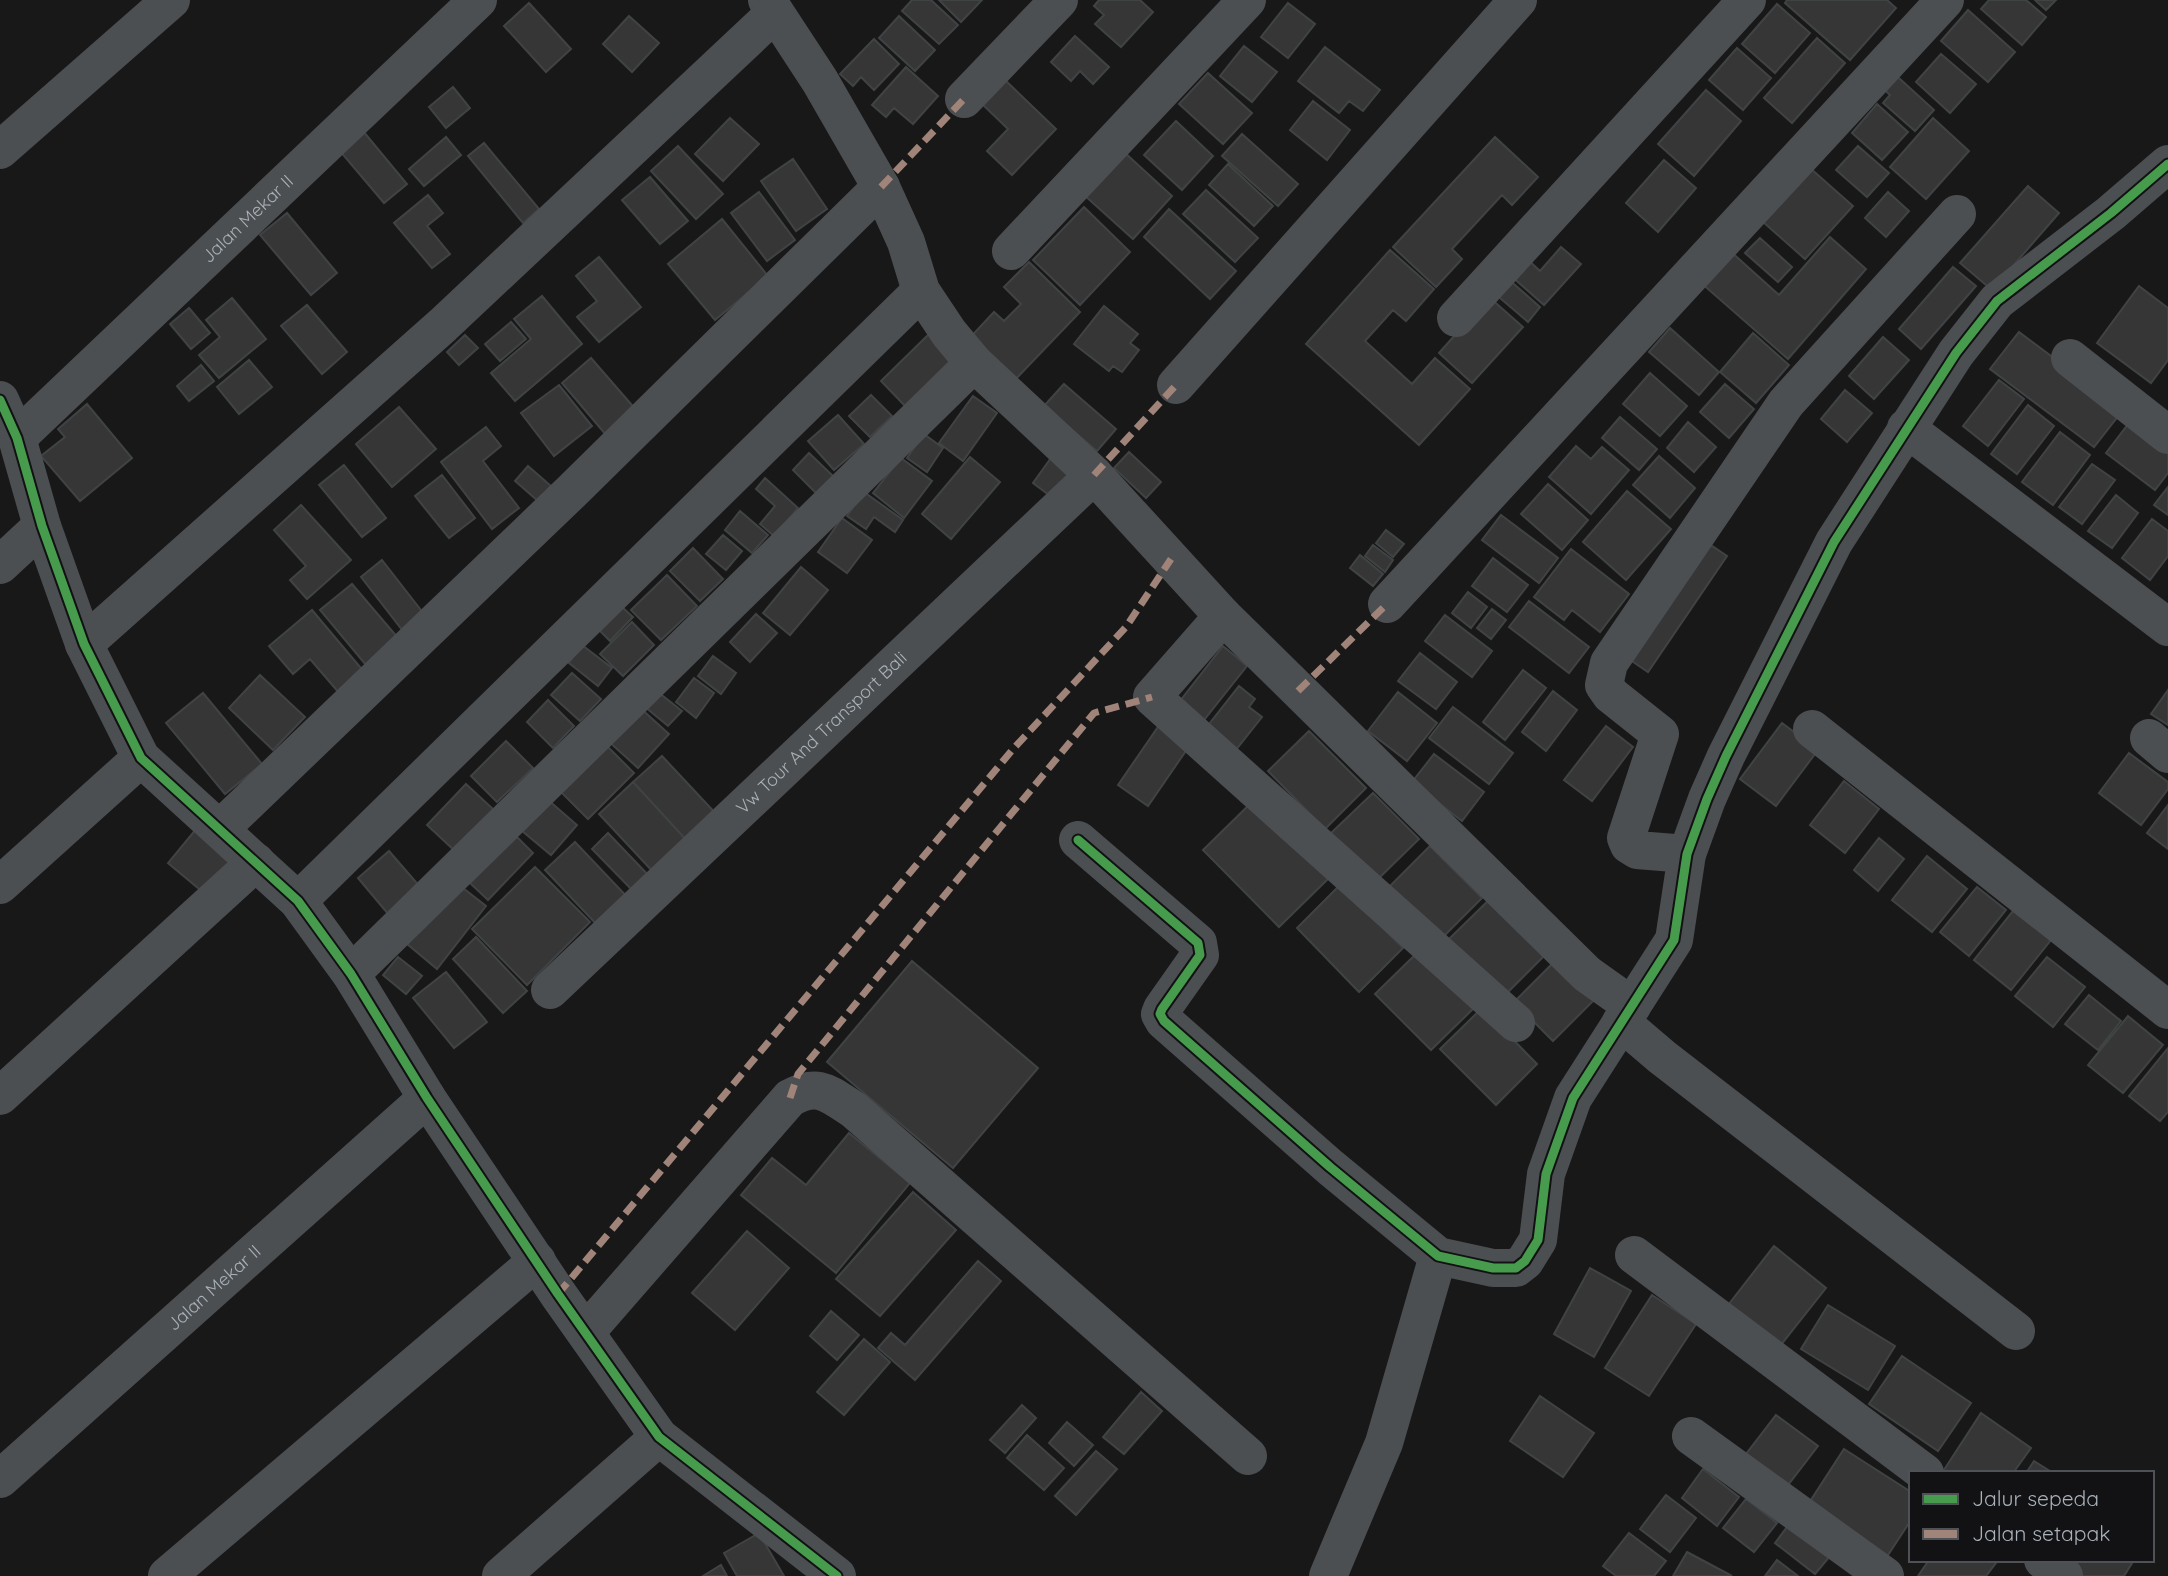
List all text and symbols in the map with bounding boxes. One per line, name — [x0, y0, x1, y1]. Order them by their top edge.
street label: Jalan Mekar II — [196, 170, 298, 268]
street label: Vw Tour And Transport Bali — [731, 646, 911, 819]
street label: Jalan Mekar II — [162, 1240, 265, 1335]
legend — [1909, 1471, 2154, 1562]
text: Jalur sepeda — [1972, 1485, 2099, 1511]
text: Jalan setapak — [1972, 1520, 2110, 1546]

